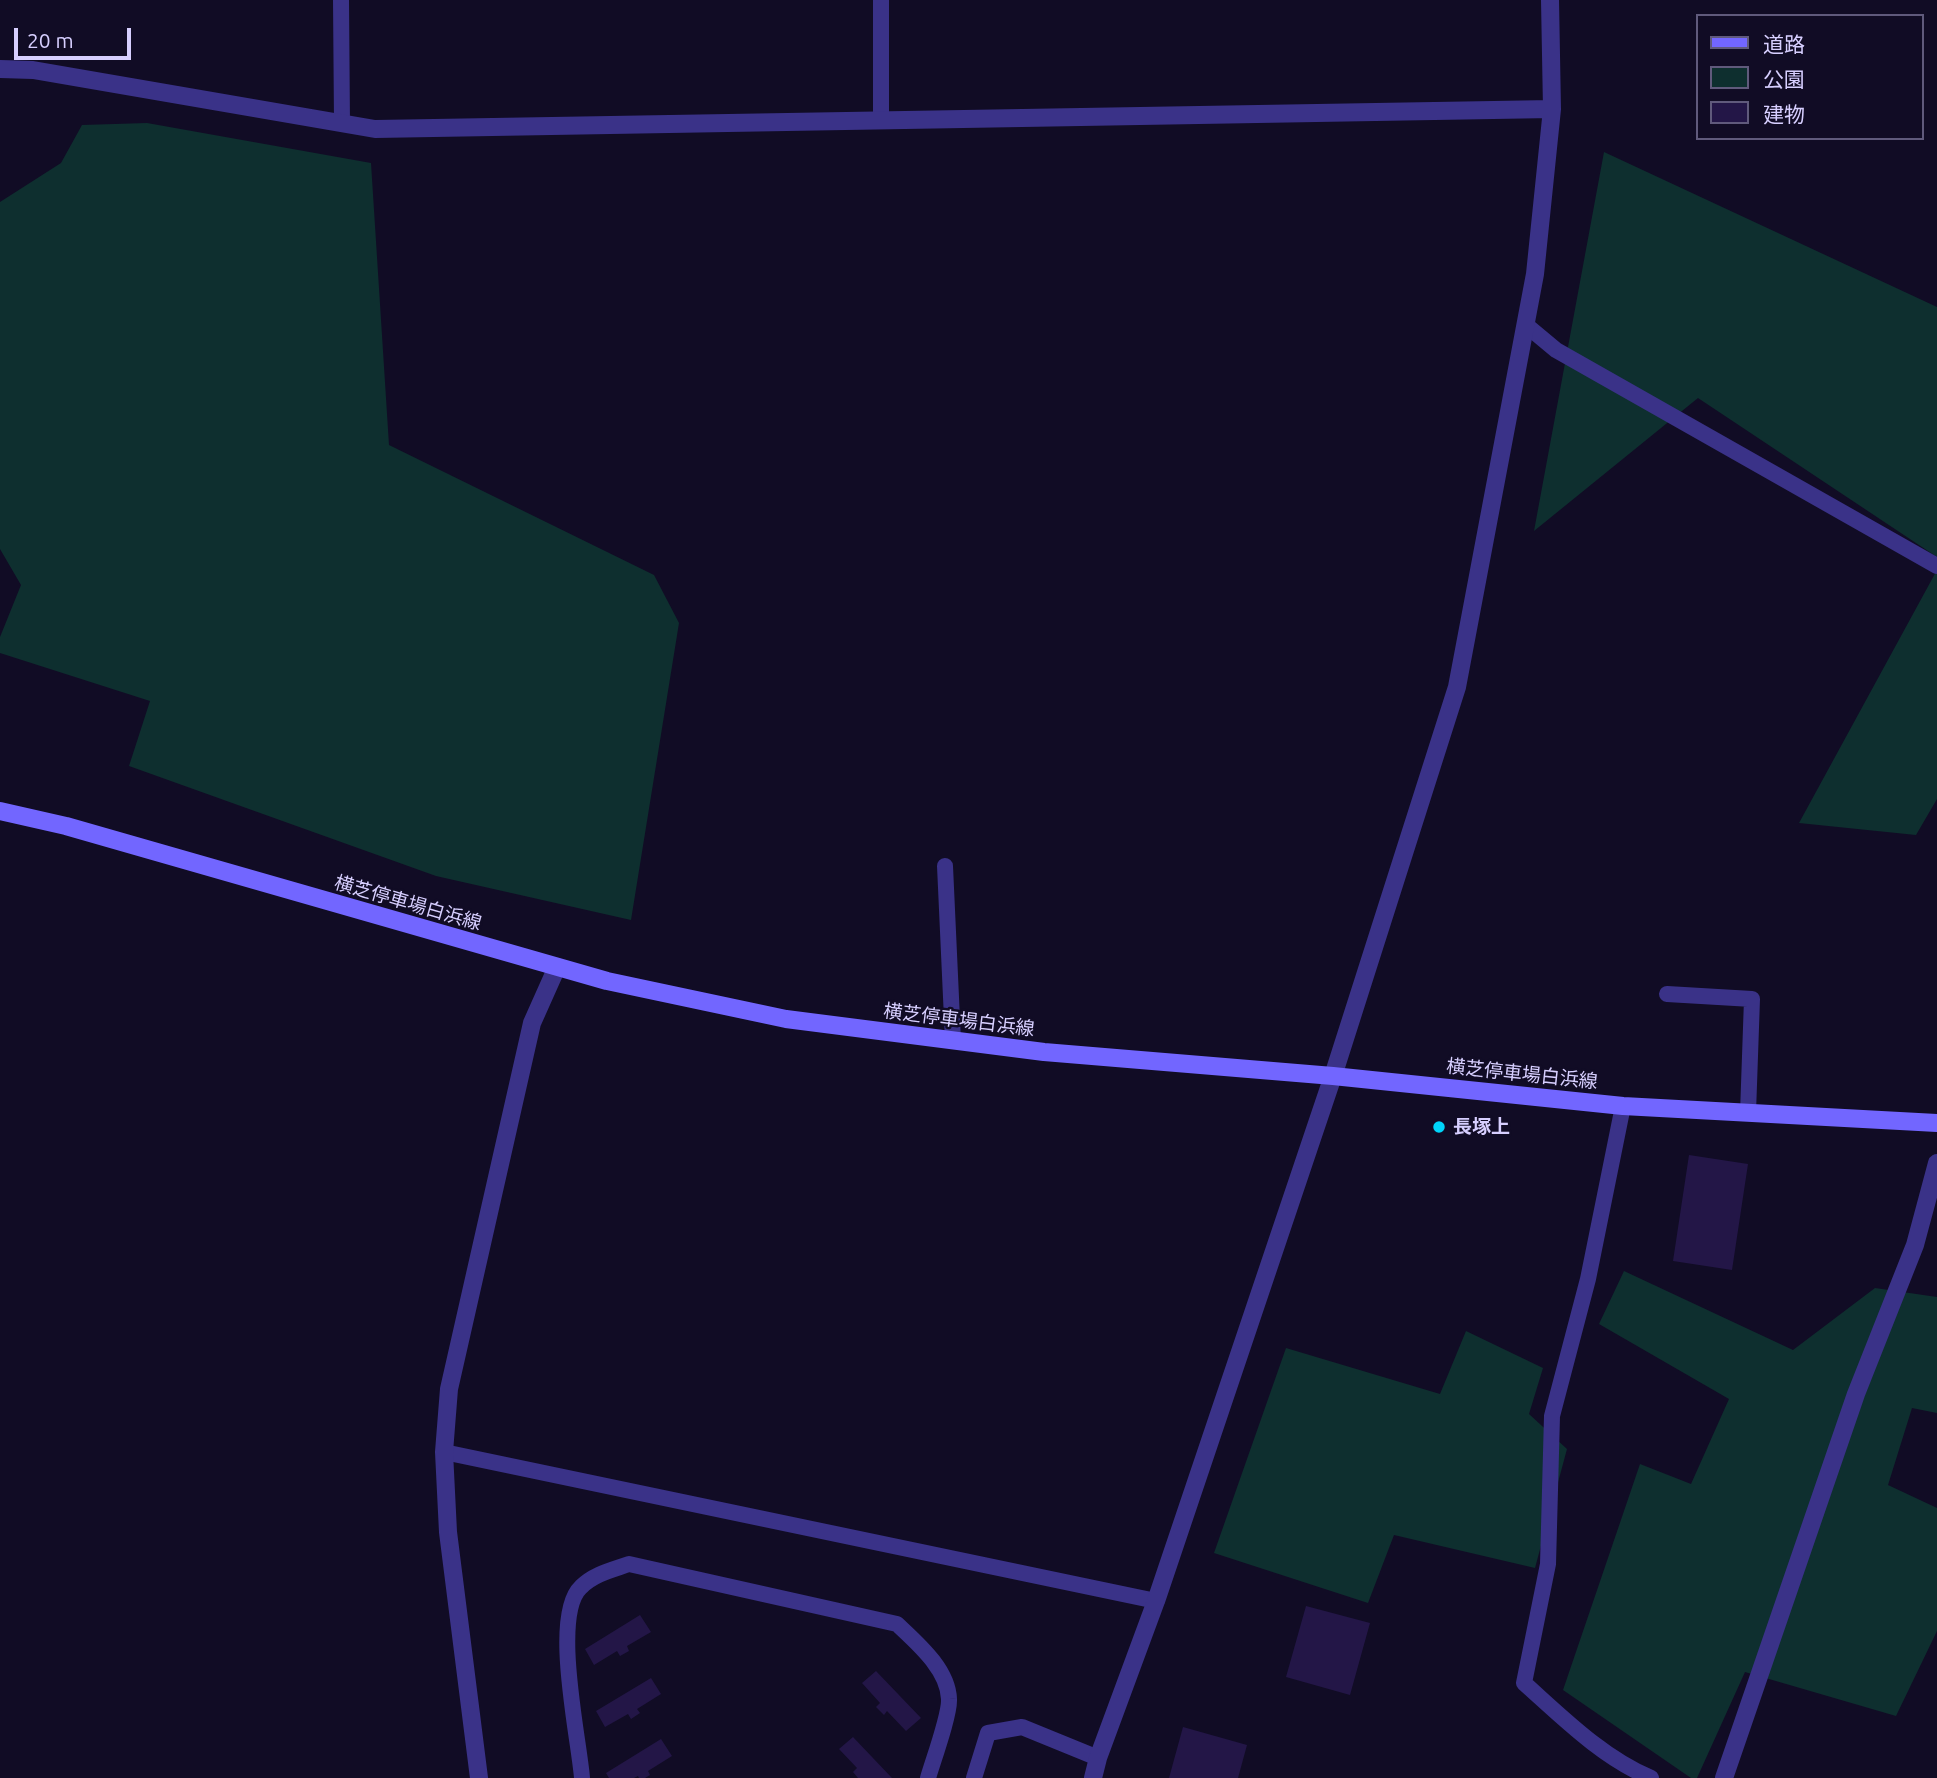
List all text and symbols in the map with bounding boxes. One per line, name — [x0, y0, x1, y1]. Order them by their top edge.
scale bar — [18, 14, 135, 58]
legend — [1696, 14, 1923, 140]
text: 20 m — [27, 28, 74, 52]
text: 道路 — [1763, 32, 1805, 56]
text: 公園 — [1763, 67, 1805, 91]
text: 建物 — [1763, 102, 1805, 126]
street label: 横芝停車場白浜線 — [332, 871, 484, 935]
street label: 横芝停車場白浜線 — [882, 999, 1036, 1041]
street label: 横芝停車場白浜線 — [1445, 1055, 1599, 1093]
place label: 長塚上 — [1453, 1116, 1510, 1138]
marker: 長塚上 — [1431, 1119, 1447, 1135]

